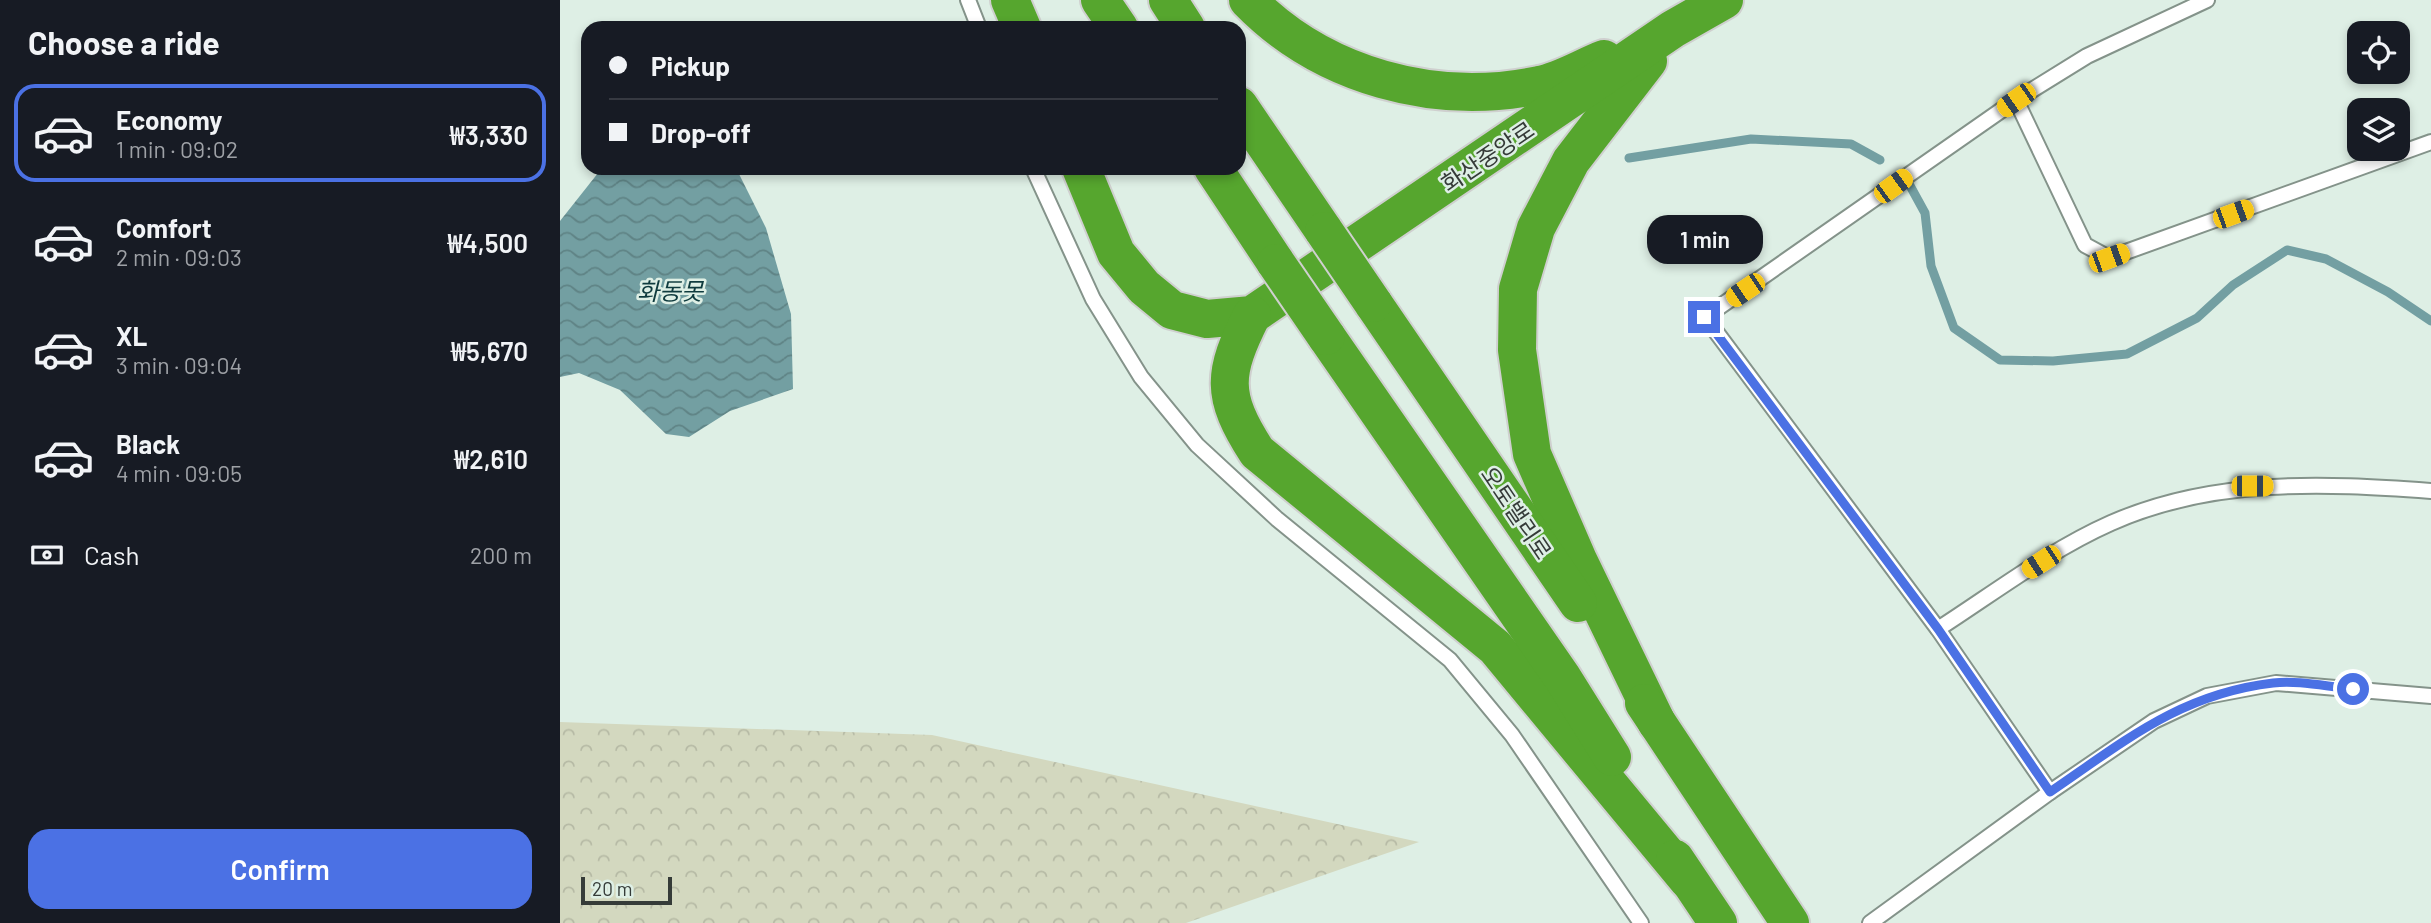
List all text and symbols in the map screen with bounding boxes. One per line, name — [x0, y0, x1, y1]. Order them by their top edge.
map controls — [2347, 21, 2410, 161]
button: locate — [2347, 21, 2410, 84]
text: Choose a ride — [28, 23, 220, 61]
text: Pickup — [651, 50, 730, 81]
car — [1993, 79, 2040, 121]
button: layers — [2347, 98, 2410, 161]
icon: car — [32, 102, 95, 165]
text: Economy — [116, 104, 222, 135]
street label: 화산중앙로 — [1436, 115, 1539, 197]
text: Drop-off — [651, 117, 751, 148]
text: ₩3,330 — [450, 119, 528, 150]
text: 1 min · 09:02 — [116, 135, 238, 163]
car — [1870, 165, 1917, 207]
car — [2210, 197, 2257, 231]
icon: car — [32, 210, 95, 273]
text: Comfort — [116, 212, 212, 243]
callout: 1 min — [1646, 216, 1762, 264]
text: 1 min — [1680, 225, 1730, 253]
text: ₩4,500 — [448, 227, 528, 258]
car — [2086, 241, 2133, 275]
text: 2 min · 09:03 — [116, 243, 242, 271]
car — [1722, 270, 1769, 310]
water label: 화동못 — [637, 276, 705, 305]
route end — [1688, 301, 1720, 333]
icon: car — [32, 318, 95, 381]
text: XL — [116, 320, 147, 351]
text: ₩5,670 — [451, 335, 528, 366]
text: 3 min · 09:04 — [116, 351, 242, 379]
icon: car — [32, 426, 95, 489]
text: Black — [116, 428, 180, 459]
text: ₩2,610 — [454, 443, 528, 474]
text: 4 min · 09:05 — [116, 459, 242, 487]
street label: 오토밸리로 — [1476, 461, 1558, 564]
car — [2232, 476, 2274, 497]
icon: cash — [28, 536, 66, 574]
text: Cash — [84, 539, 139, 570]
text: 200 m — [470, 541, 532, 569]
car — [2018, 542, 2065, 582]
route start — [2337, 673, 2369, 705]
button: Confirm — [28, 829, 532, 909]
scale bar — [581, 874, 672, 906]
text: 20 m — [592, 877, 632, 900]

